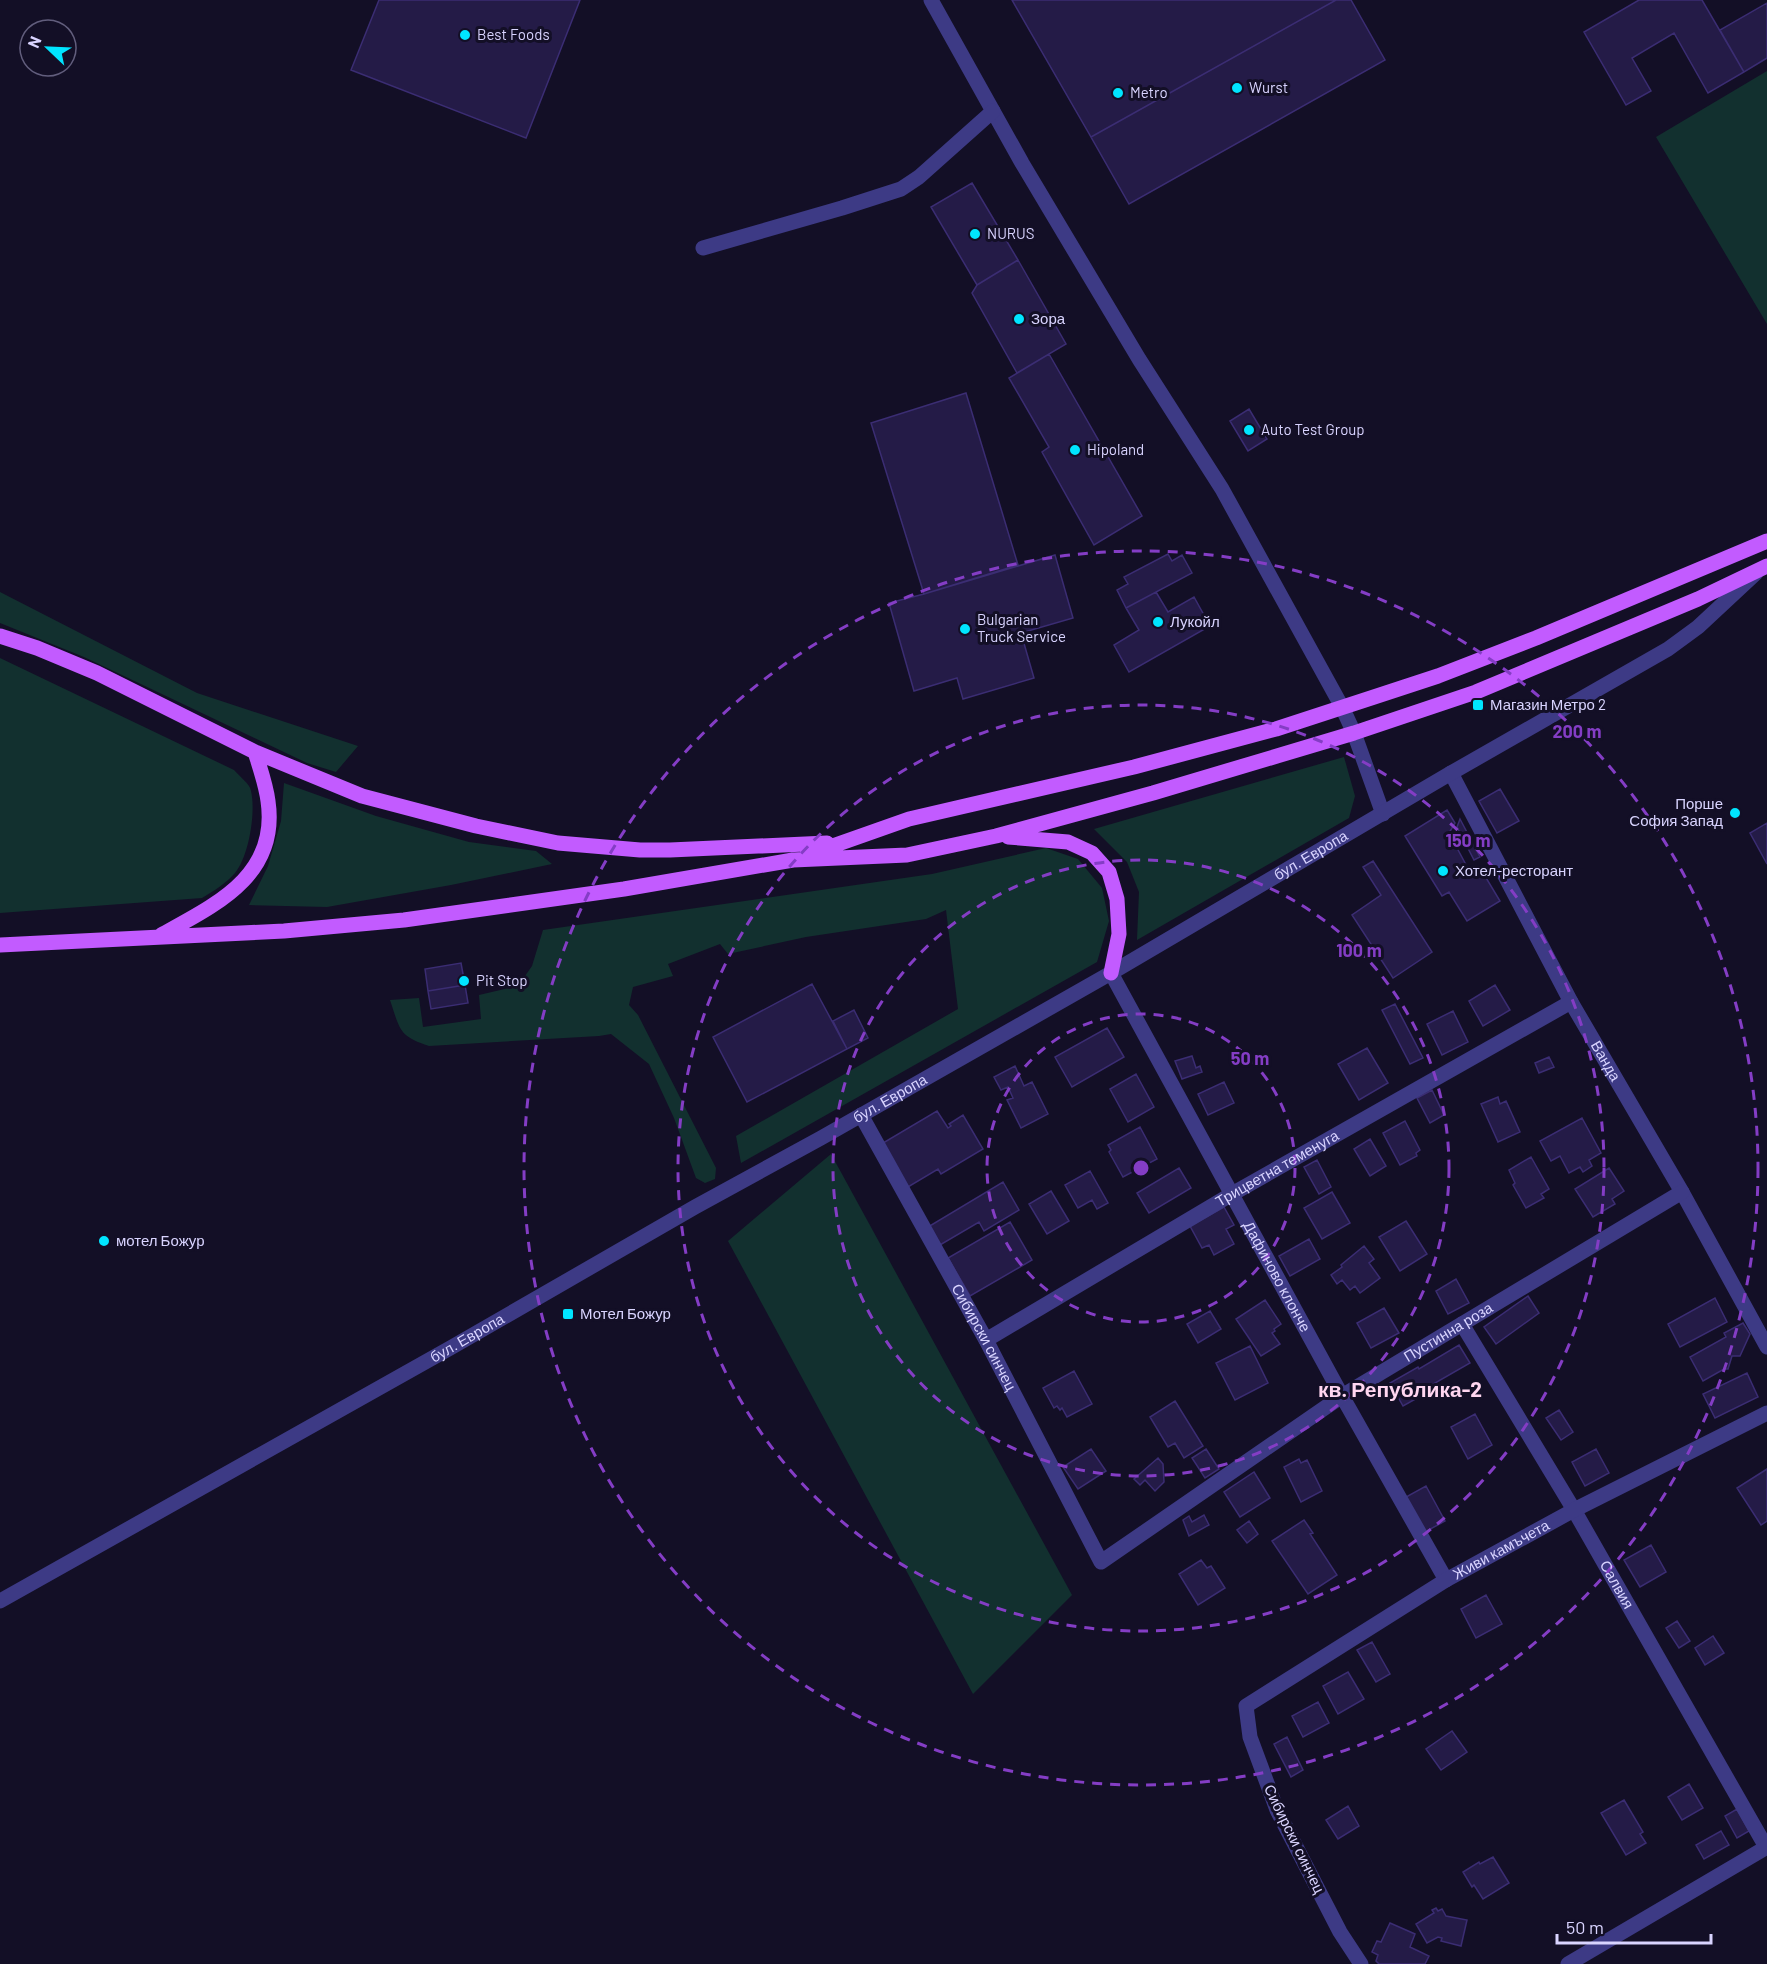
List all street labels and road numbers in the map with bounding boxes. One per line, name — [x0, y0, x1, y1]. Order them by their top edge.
street label: бул. Европа — [1270, 826, 1351, 883]
street label: Ванда — [1588, 1037, 1626, 1085]
street label: бул. Европа — [849, 1069, 930, 1126]
street label: Трицветна теменуга — [1212, 1125, 1342, 1210]
street label: Дафиново клонче — [1240, 1218, 1315, 1335]
street label: Сибирски синчец — [948, 1280, 1021, 1394]
street label: Пустинна роза — [1400, 1297, 1496, 1365]
street label: бул. Европа — [426, 1309, 508, 1366]
street label: Живи камъчета — [1449, 1515, 1553, 1583]
street label: Салвия — [1597, 1557, 1638, 1611]
street label: Сибирски синчец — [1261, 1781, 1329, 1896]

